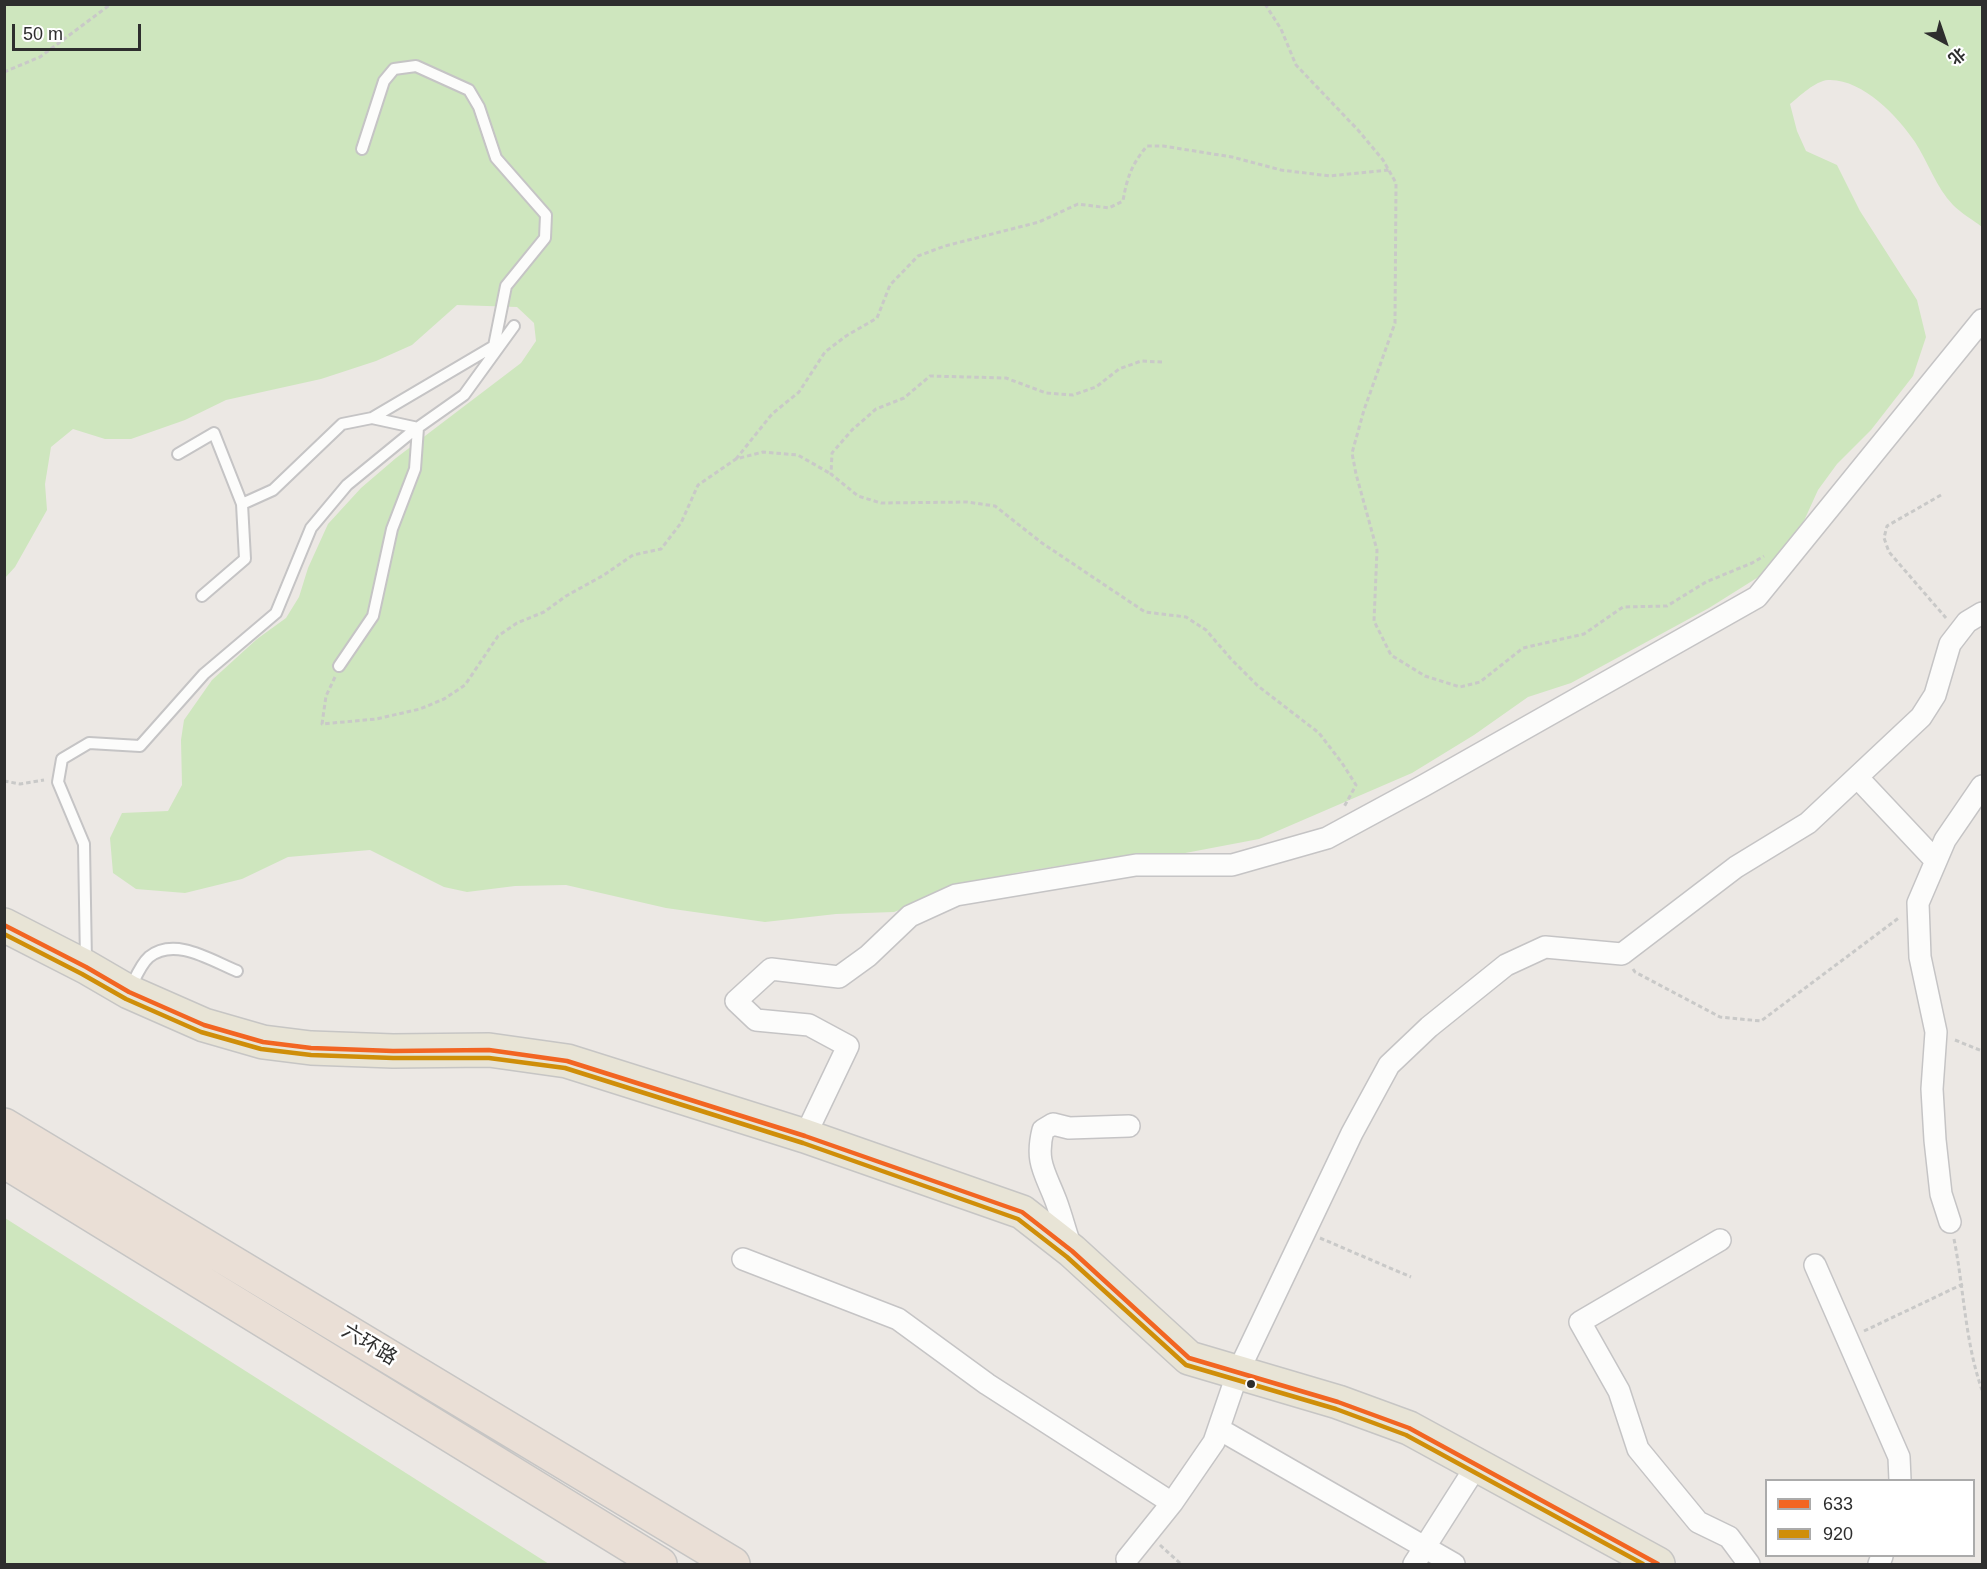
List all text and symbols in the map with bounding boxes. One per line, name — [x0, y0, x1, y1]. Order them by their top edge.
scale bar — [15, 12, 144, 50]
north arrow — [1915, 12, 1975, 72]
text: 50 m — [23, 24, 63, 44]
text: 北 — [1945, 45, 1968, 68]
street label: 六环路 — [337, 1319, 401, 1371]
unlabelled marker — [1245, 1378, 1257, 1390]
legend — [1765, 1479, 1975, 1557]
text: 633 — [1823, 1494, 1853, 1514]
text: 920 — [1823, 1524, 1853, 1544]

